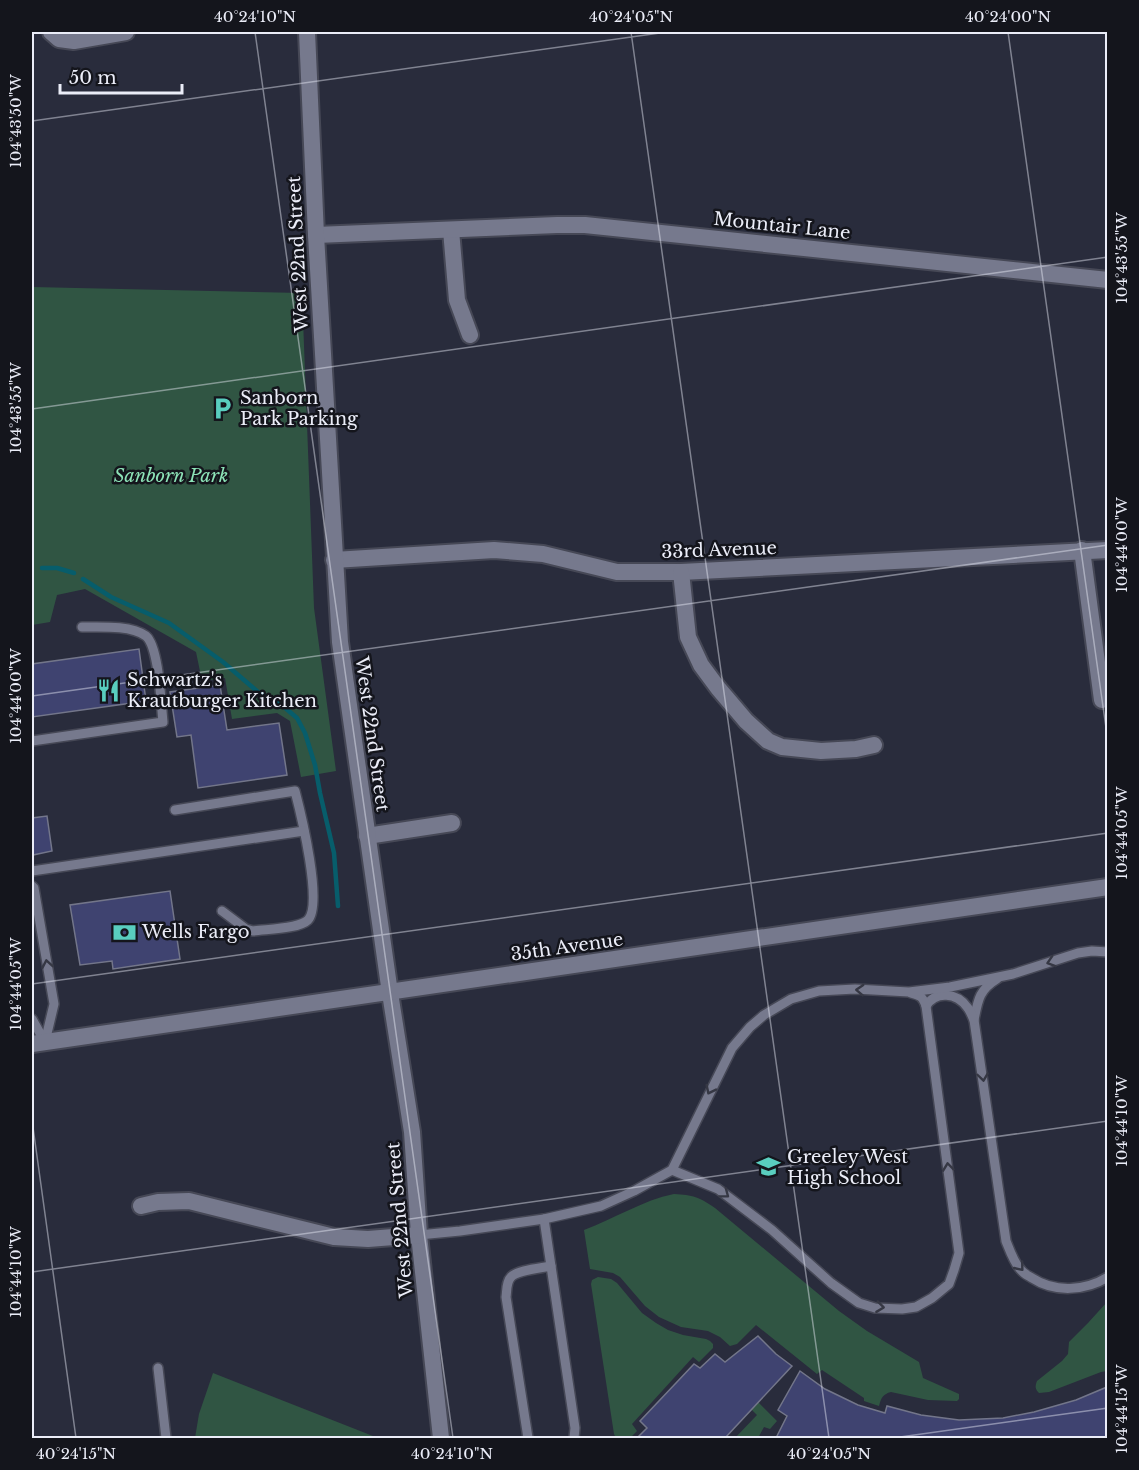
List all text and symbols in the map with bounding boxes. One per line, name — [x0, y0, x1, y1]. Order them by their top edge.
text: 40°24'10"N — [214, 7, 296, 26]
text: 40°24'05"N — [589, 7, 673, 26]
text: 40°24'00"N — [965, 7, 1051, 26]
scale bar — [60, 57, 182, 95]
text: 50 m — [69, 67, 117, 89]
text: 104°43'50"W — [6, 74, 25, 168]
street label: West 22nd Street — [283, 175, 313, 334]
street label: Mountair Lane — [713, 208, 851, 244]
text: 104°43'55"W — [1112, 212, 1131, 304]
text: 104°43'55"W — [6, 362, 25, 454]
place label: Sanborn Park Parking — [240, 387, 358, 430]
parking icon: Sanborn Park Parking — [209, 395, 235, 421]
park label: Sanborn Park — [114, 465, 228, 487]
text: 104°44'00"W — [1112, 497, 1131, 593]
street label: 33rd Avenue — [661, 537, 777, 563]
text: 104°44'00"W — [6, 648, 25, 744]
street label: West 22nd Street — [350, 654, 394, 813]
place label: Schwartz's Krautburger Kitchen — [127, 669, 317, 712]
restaurant icon: Schwartz's Krautburger Kitchen — [96, 677, 122, 703]
text: 104°44'05"W — [1112, 786, 1131, 880]
bank icon: Wells Fargo — [111, 919, 137, 945]
place label: Wells Fargo — [141, 921, 250, 943]
street label: 35th Avenue — [509, 928, 625, 966]
text: 104°44'05"W — [6, 937, 25, 1031]
one-way arrow — [1046, 955, 1057, 967]
one-way arrow — [42, 959, 54, 969]
one-way arrow — [855, 983, 864, 996]
one-way arrow — [976, 1073, 988, 1082]
text: 104°44'10"W — [1112, 1075, 1131, 1167]
one-way arrow — [706, 1084, 718, 1095]
street label: West 22nd Street — [382, 1141, 418, 1300]
place label: Greeley West High School — [787, 1146, 908, 1189]
school or university icon: Greeley West High School — [756, 1154, 782, 1180]
one-way arrow — [942, 1163, 955, 1172]
one-way arrow — [718, 1187, 729, 1198]
text: 104°44'10"W — [6, 1226, 25, 1318]
one-way arrow — [1013, 1260, 1024, 1271]
one-way arrow — [876, 1301, 885, 1313]
text: 104°44'15"W — [1112, 1364, 1131, 1454]
text: 40°24'15"N — [36, 1444, 116, 1463]
text: 40°24'10"N — [411, 1444, 493, 1463]
text: 40°24'05"N — [787, 1444, 871, 1463]

